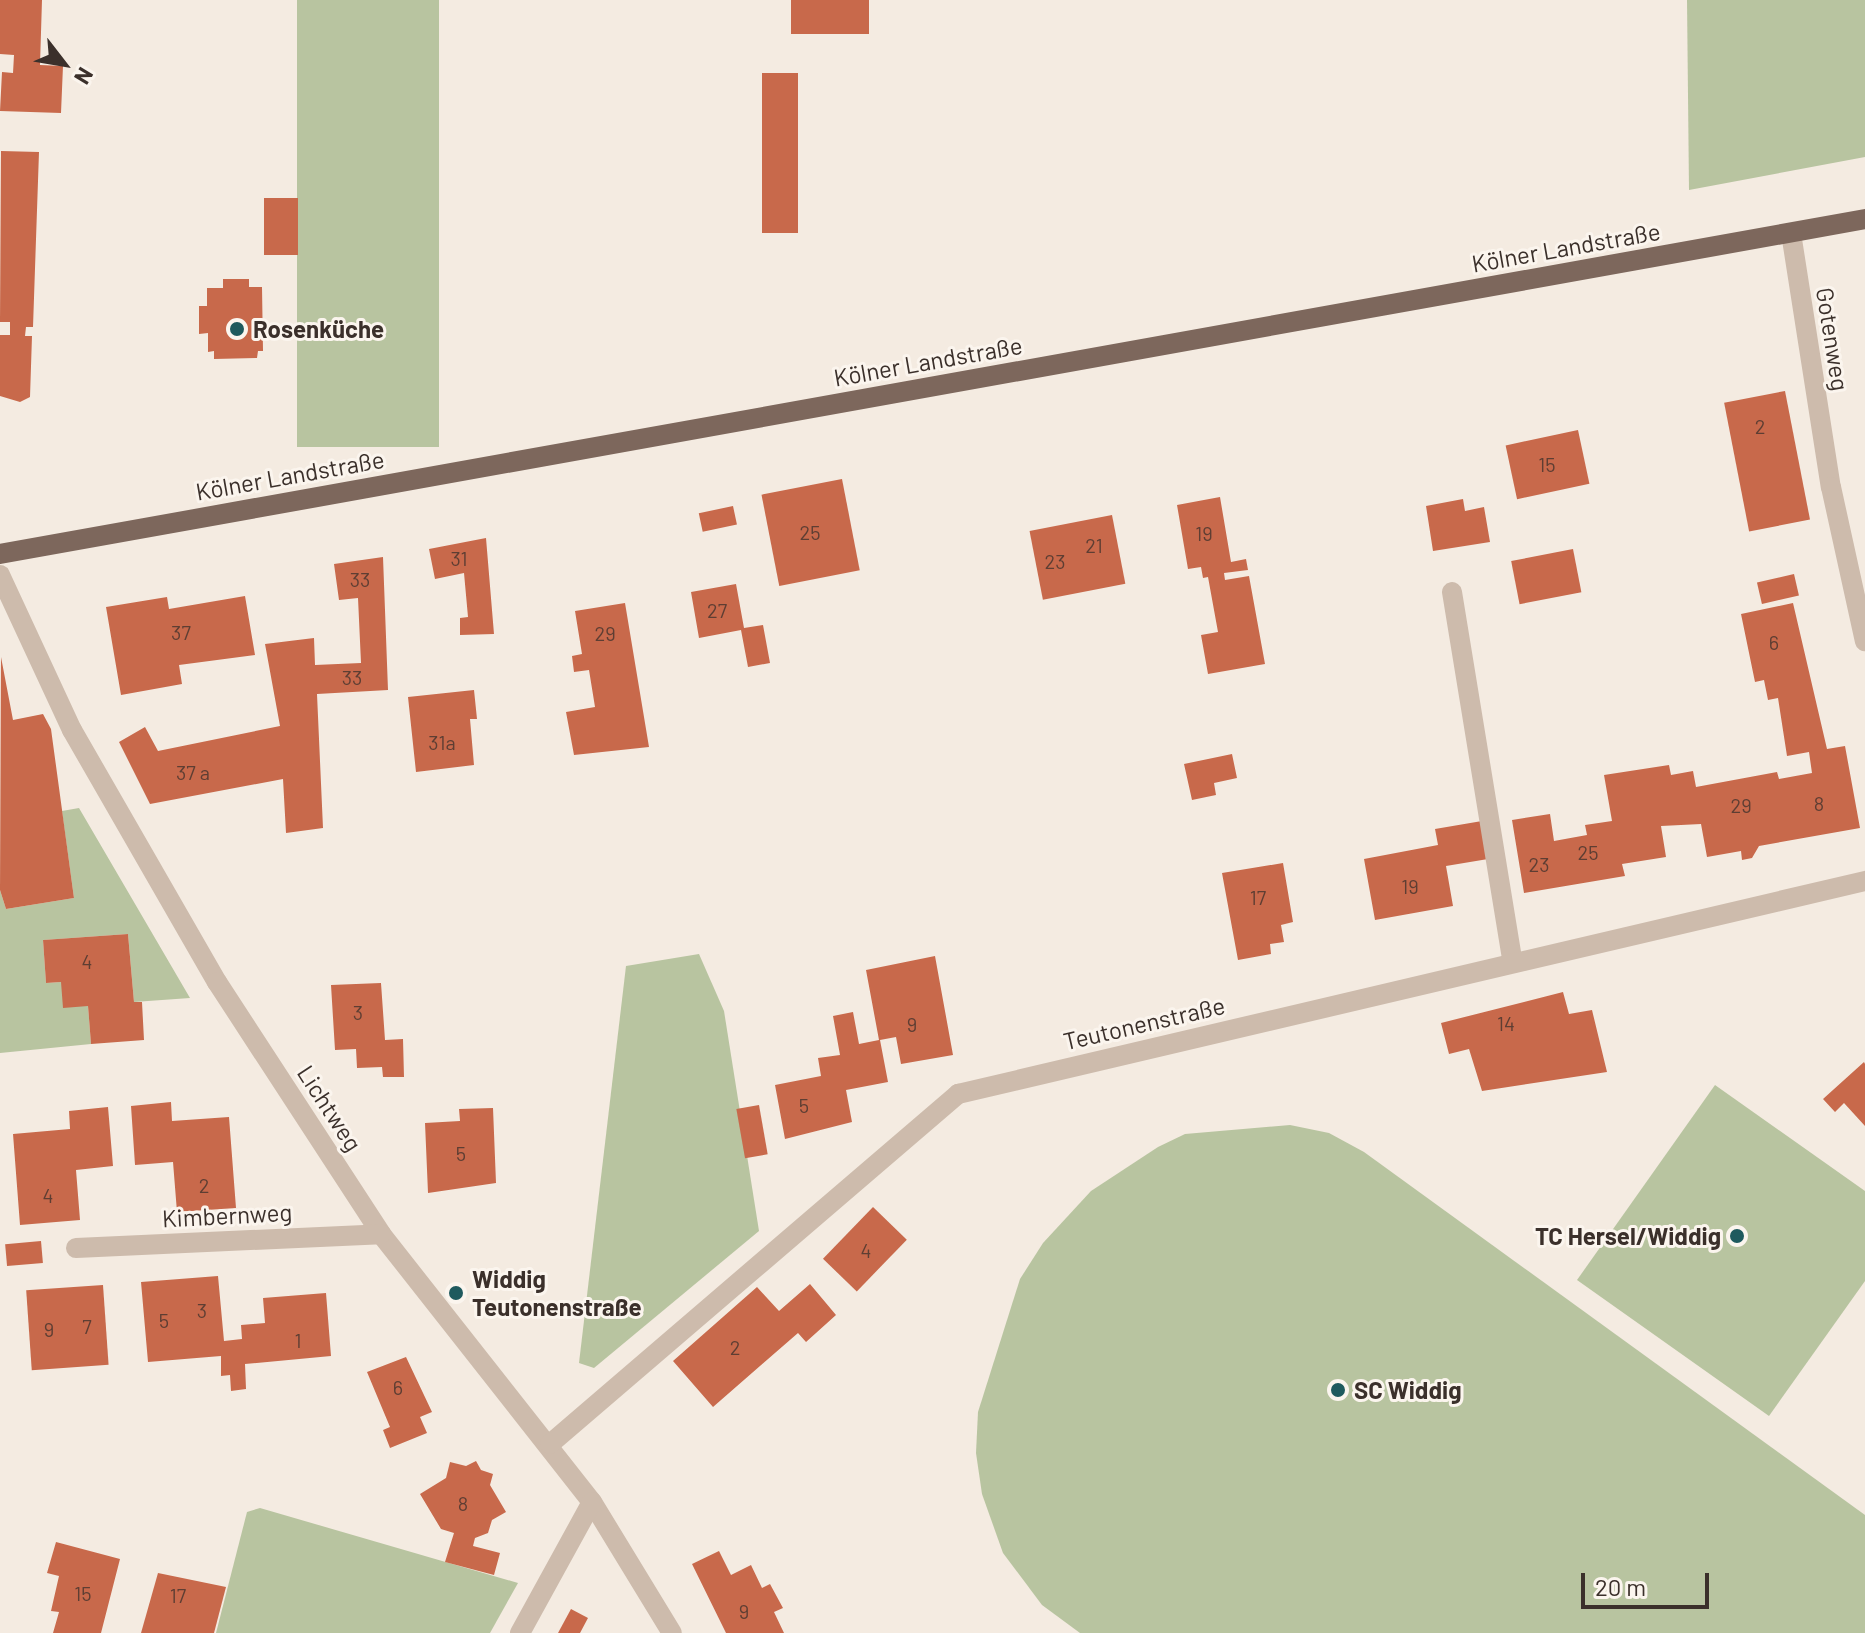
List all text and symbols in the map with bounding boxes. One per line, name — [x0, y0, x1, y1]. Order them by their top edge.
north arrow — [24, 24, 104, 104]
text: N — [70, 63, 99, 89]
street label: Kölner Landstraße — [1469, 216, 1663, 278]
street label: Gotenweg — [1811, 285, 1855, 393]
place label: Rosenküche — [253, 315, 384, 343]
marker: Rosenküche — [228, 320, 246, 338]
street label: Kölner Landstraße — [831, 330, 1025, 392]
house number: 2 — [1755, 414, 1765, 438]
street label: Kölner Landstraße — [193, 444, 387, 506]
house number: 15 — [1538, 452, 1556, 476]
house number: 25 — [800, 520, 820, 544]
house number: 19 — [1195, 521, 1213, 545]
house number: 21 — [1085, 533, 1103, 557]
house number: 31 — [450, 546, 468, 570]
house number: 23 — [1045, 549, 1065, 573]
house number: 33 — [350, 567, 370, 591]
house number: 27 — [707, 598, 727, 622]
house number: 37 — [171, 620, 191, 644]
house number: 29 — [594, 621, 616, 645]
house number: 6 — [1769, 630, 1779, 654]
house number: 33 — [342, 665, 362, 689]
house number: 31a — [428, 730, 456, 754]
house number: 37 a — [176, 760, 210, 784]
house number: 8 — [1814, 791, 1824, 815]
house number: 29 — [1730, 793, 1752, 817]
house number: 25 — [1578, 840, 1598, 864]
house number: 23 — [1529, 852, 1549, 876]
house number: 19 — [1401, 874, 1419, 898]
house number: 17 — [1250, 885, 1266, 909]
house number: 4 — [81, 949, 93, 973]
street label: Teutonenstraße — [1060, 990, 1228, 1056]
house number: 3 — [353, 1000, 363, 1024]
house number: 14 — [1497, 1011, 1515, 1035]
house number: 9 — [907, 1012, 917, 1036]
street label: Lichtweg — [292, 1060, 368, 1156]
house number: 5 — [799, 1093, 809, 1117]
house number: 5 — [456, 1141, 466, 1165]
house number: 2 — [199, 1173, 209, 1197]
house number: 4 — [42, 1183, 54, 1207]
street label: Kimbernweg — [161, 1197, 293, 1233]
place label: TC Hersel/Widdig — [1535, 1222, 1721, 1250]
marker: TC Hersel/Widdig — [1728, 1227, 1746, 1245]
house number: 4 — [860, 1238, 872, 1262]
place label: Widdig Teutonenstraße — [472, 1265, 642, 1321]
marker: Widdig Teutonenstraße — [447, 1284, 465, 1302]
house number: 3 — [197, 1298, 207, 1322]
house number: 5 — [159, 1308, 169, 1332]
house number: 7 — [82, 1314, 92, 1338]
house number: 9 — [44, 1317, 54, 1341]
house number: 1 — [295, 1328, 301, 1352]
house number: 2 — [730, 1335, 740, 1359]
house number: 6 — [393, 1375, 403, 1399]
place label: SC Widdig — [1354, 1376, 1461, 1404]
marker: SC Widdig — [1329, 1381, 1347, 1399]
house number: 8 — [458, 1491, 468, 1515]
scale bar — [1585, 1557, 1713, 1607]
text: 20 m — [1595, 1572, 1646, 1601]
house number: 15 — [74, 1581, 92, 1605]
house number: 17 — [170, 1583, 186, 1607]
house number: 9 — [739, 1599, 749, 1623]

